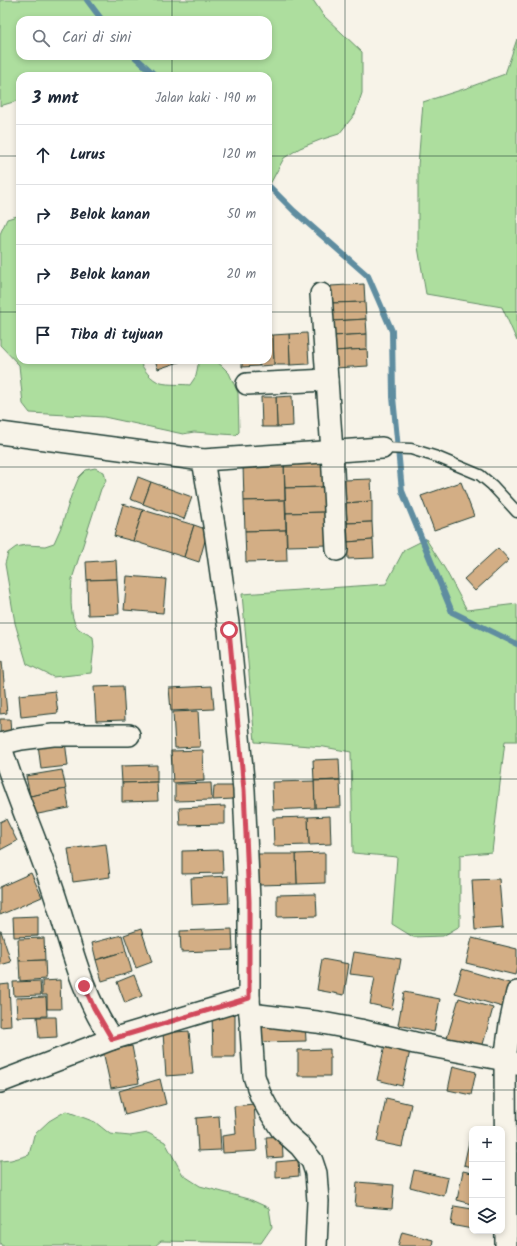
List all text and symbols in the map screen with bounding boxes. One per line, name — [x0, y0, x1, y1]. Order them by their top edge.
search box — [16, 16, 272, 60]
text: Cari di sini — [62, 26, 131, 50]
icon: search — [30, 27, 52, 49]
text: 3 mnt — [32, 85, 79, 112]
text: Jalan kaki · 190 m — [155, 88, 256, 109]
text: Lurus — [70, 143, 105, 167]
icon: ahead — [32, 144, 54, 166]
text: 120 m — [222, 144, 256, 165]
text: Belok kanan — [70, 203, 150, 227]
icon: right — [32, 204, 54, 226]
text: 50 m — [227, 204, 256, 225]
text: Belok kanan — [70, 263, 150, 287]
icon: right — [32, 264, 54, 286]
text: 20 m — [226, 264, 256, 285]
text: Tiba di tujuan — [70, 323, 163, 347]
icon: arrive — [32, 324, 54, 346]
route start — [220, 621, 238, 639]
route end — [75, 977, 93, 995]
map controls — [469, 1126, 505, 1234]
button: + — [469, 1126, 505, 1162]
button: − — [469, 1162, 505, 1198]
button: layers — [469, 1198, 505, 1234]

